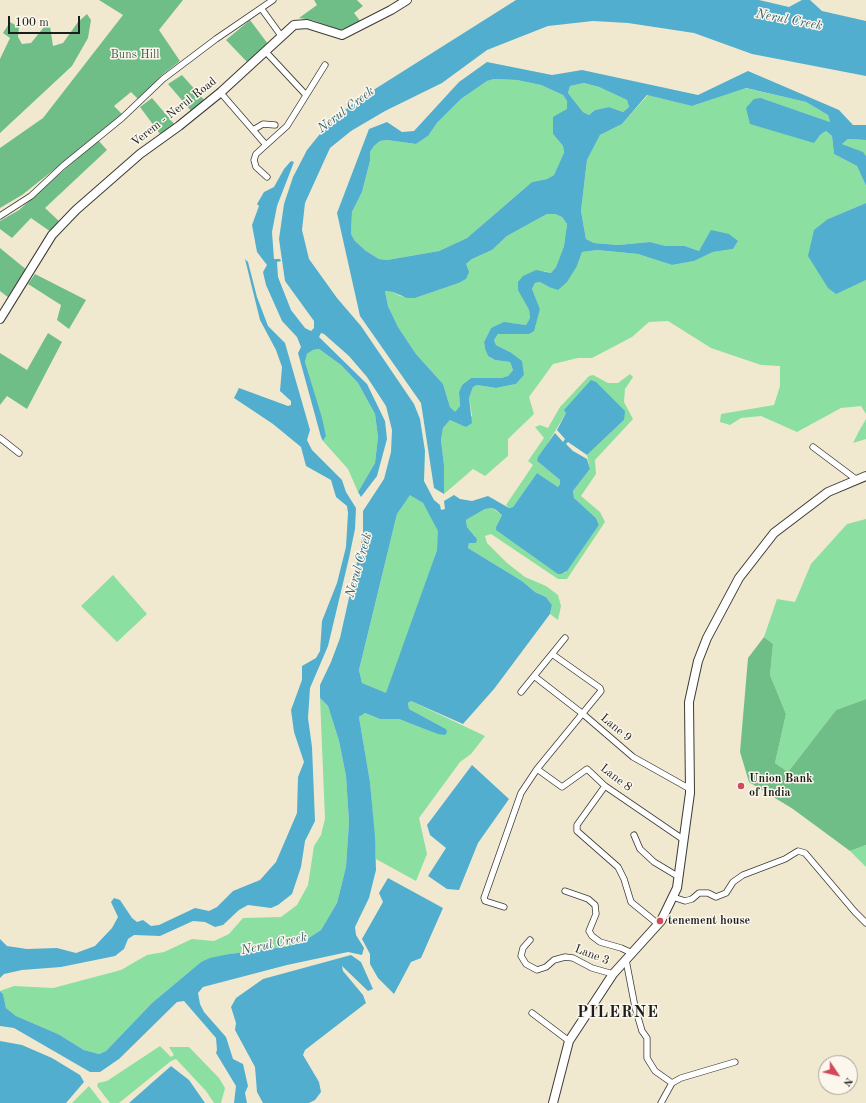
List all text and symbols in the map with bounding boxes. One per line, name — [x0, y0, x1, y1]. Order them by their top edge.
water label: Nerul Creek — [754, 6, 824, 34]
scale bar — [10, 8, 82, 34]
text: 100 m — [15, 17, 49, 29]
park label: Buns Hill — [111, 48, 159, 62]
street label: Verem - Nerul Road — [129, 74, 219, 150]
water label: Nerul Creek — [314, 83, 378, 137]
water label: Nerul Creek — [342, 530, 376, 600]
street label: Lane 9 — [597, 711, 635, 745]
street label: Lane 8 — [597, 761, 635, 795]
place label: Union Bank of India — [749, 772, 813, 800]
marker: Union Bank of India — [736, 781, 746, 791]
place label: tenement house — [668, 914, 750, 928]
marker: tenement house — [655, 916, 665, 926]
water label: Nerul Creek — [239, 929, 309, 959]
street label: Lane 3 — [572, 942, 612, 968]
district label: PILERNE — [577, 1003, 659, 1023]
north arrow — [818, 1055, 858, 1095]
text: N — [841, 1075, 854, 1088]

